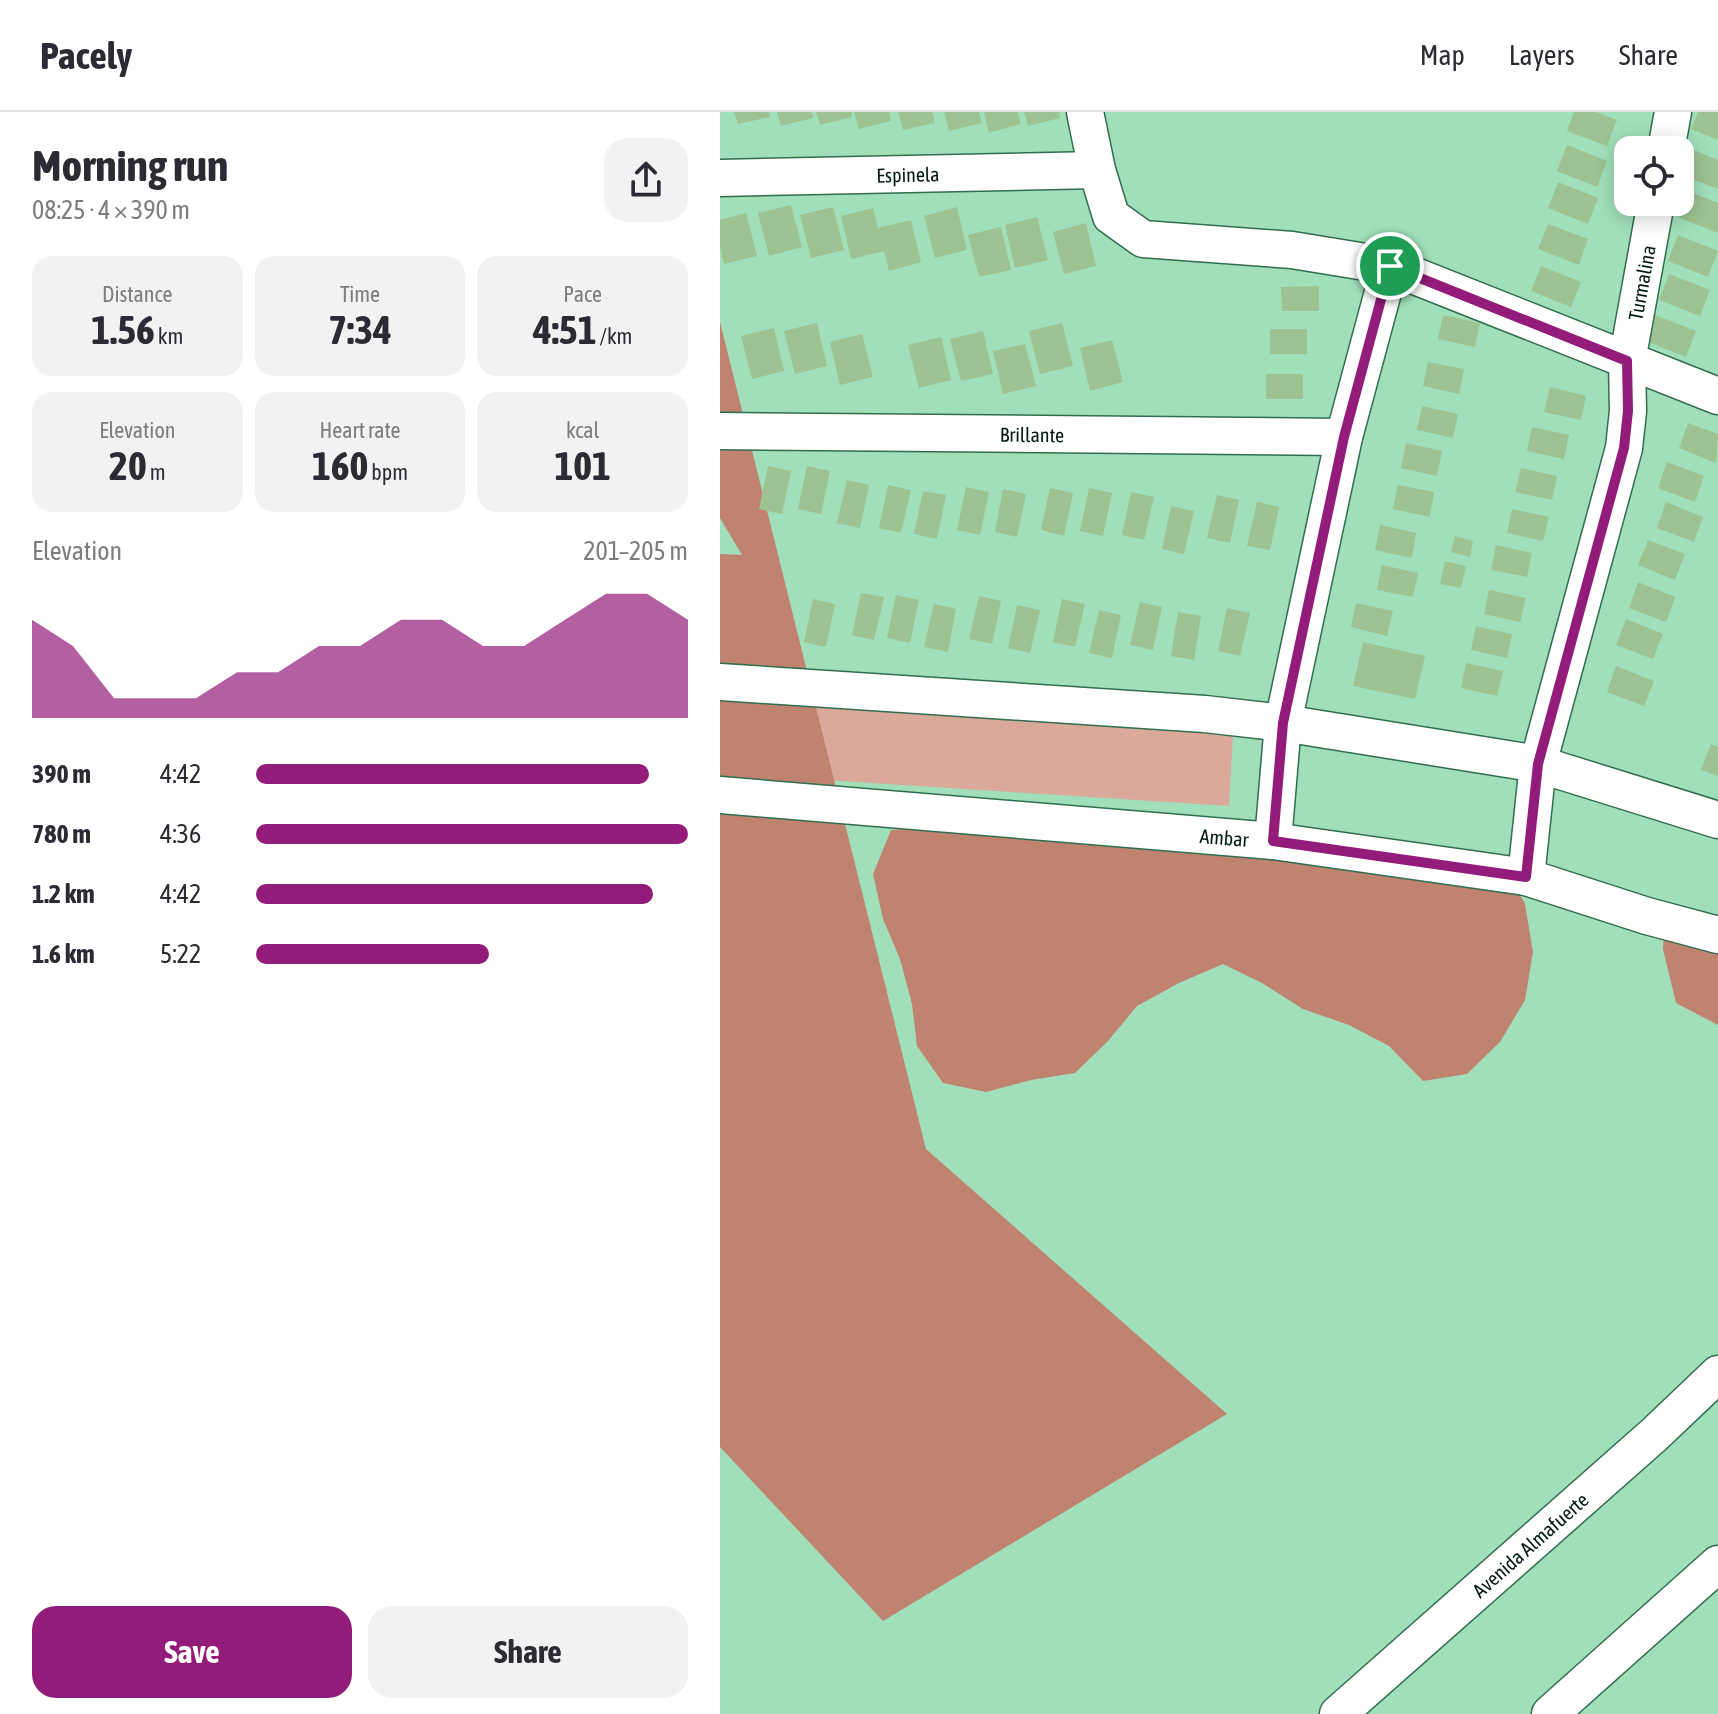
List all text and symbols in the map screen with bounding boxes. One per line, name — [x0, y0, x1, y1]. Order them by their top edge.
text: Pacely — [40, 34, 132, 77]
text: Map — [1420, 39, 1465, 71]
text: Layers — [1509, 39, 1575, 71]
text: Share — [1619, 39, 1678, 71]
map controls — [1614, 136, 1694, 216]
button: locate — [1614, 136, 1694, 216]
button: share — [604, 138, 688, 222]
text: Morning run — [32, 140, 228, 190]
street label: Espinela — [876, 162, 940, 186]
text: 08:25 · 4 × 390 m — [32, 195, 190, 225]
pin — [1356, 232, 1424, 300]
street label: Turmalina — [1623, 243, 1659, 322]
icon: arrive — [1368, 244, 1412, 288]
text: Distance — [102, 281, 173, 307]
text: Time — [340, 281, 380, 307]
text: Pace — [563, 281, 602, 307]
text: 1.56 — [91, 307, 155, 352]
text: 7:34 — [328, 307, 392, 352]
text: 4:51 — [533, 307, 596, 352]
text: km — [155, 323, 183, 349]
text: /km — [596, 323, 632, 349]
text: Elevation — [99, 417, 175, 443]
text: Heart rate — [319, 417, 401, 443]
text: kcal — [566, 417, 599, 443]
street label: Brillante — [1000, 422, 1064, 446]
text: 20 — [109, 443, 147, 488]
text: 160 — [312, 443, 368, 488]
text: 101 — [554, 443, 611, 488]
text: m — [147, 459, 166, 485]
text: bpm — [368, 459, 408, 485]
text: Elevation — [32, 536, 122, 566]
text: 201–205 m — [583, 536, 688, 566]
text: 390 m — [32, 759, 91, 789]
text: 4:42 — [160, 759, 201, 789]
text: 780 m — [32, 819, 91, 849]
text: 4:36 — [160, 819, 201, 849]
street label: Ambar — [1199, 823, 1251, 851]
text: 1.2 km — [32, 879, 95, 909]
text: 4:42 — [160, 879, 201, 909]
text: 1.6 km — [32, 939, 95, 969]
text: 5:22 — [160, 939, 201, 969]
street label: Avenida Almafuerte — [1467, 1487, 1592, 1602]
button: Save — [32, 1606, 352, 1698]
button: Share — [368, 1606, 688, 1698]

